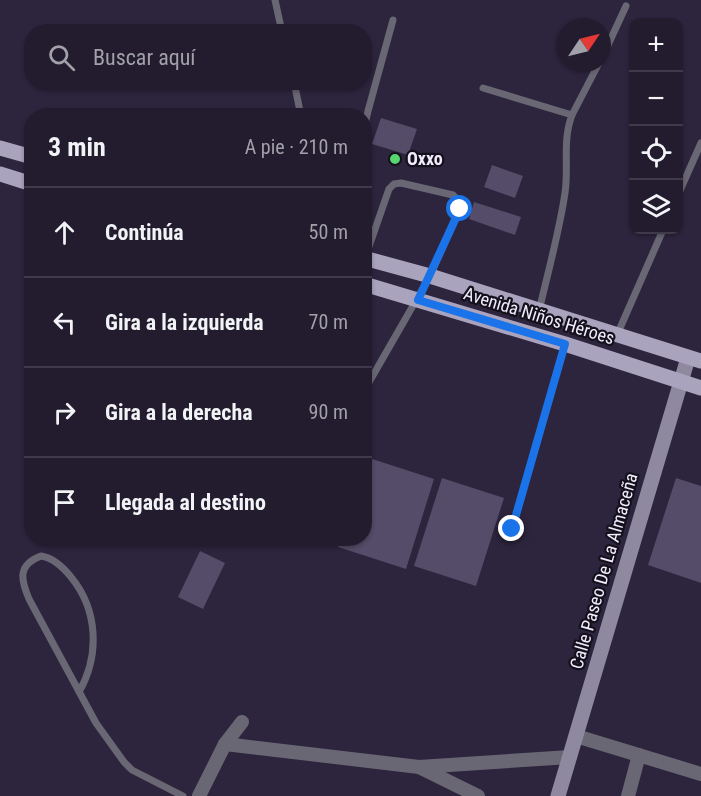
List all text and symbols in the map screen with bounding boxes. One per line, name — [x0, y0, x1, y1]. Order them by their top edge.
north arrow — [557, 18, 611, 72]
map controls — [629, 18, 683, 234]
button: + — [629, 18, 683, 72]
search box — [24, 24, 372, 90]
icon: search — [45, 41, 78, 74]
text: Buscar aquí — [93, 45, 196, 70]
button: − — [629, 72, 683, 126]
button: locate — [629, 126, 683, 180]
text: 3 min — [48, 132, 106, 162]
text: A pie · 210 m — [245, 135, 348, 159]
place label: Oxxo — [407, 148, 443, 169]
marker: Oxxo — [388, 152, 402, 166]
button: layers — [629, 180, 683, 234]
route start — [446, 195, 472, 221]
icon: ahead — [48, 216, 81, 249]
text: Continúa — [105, 220, 184, 245]
text: 50 m — [309, 220, 348, 244]
street label: Avenida Niños Héroes — [461, 283, 617, 348]
icon: left — [48, 306, 81, 339]
text: Gira a la izquierda — [105, 310, 264, 335]
text: 70 m — [309, 310, 348, 334]
icon: right — [48, 396, 81, 429]
text: Gira a la derecha — [105, 400, 253, 425]
text: 90 m — [309, 400, 348, 424]
street label: Calle Paseo De La Almaceña — [565, 470, 642, 671]
icon: arrive — [48, 486, 81, 519]
text: Llegada al destino — [105, 490, 266, 515]
route end — [498, 515, 524, 541]

